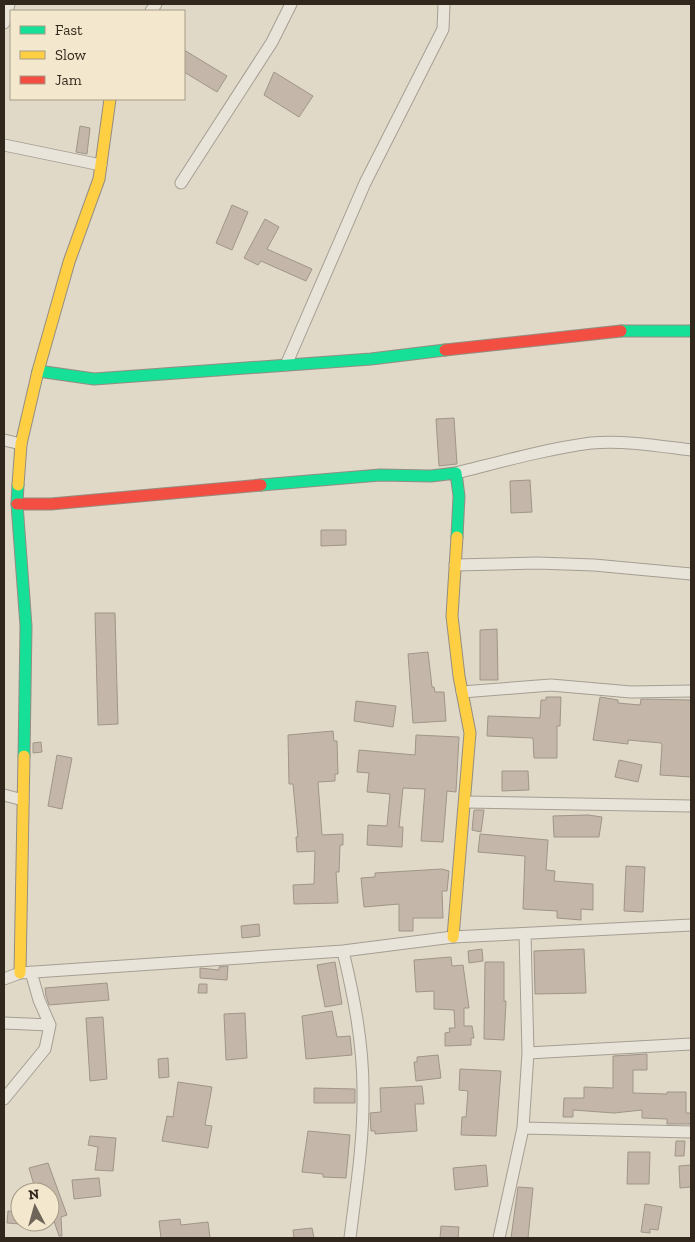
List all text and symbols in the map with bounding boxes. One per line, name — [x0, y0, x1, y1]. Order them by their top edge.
legend — [10, 10, 185, 100]
text: Fast — [55, 21, 83, 39]
text: Slow — [55, 46, 87, 64]
text: Jam — [55, 71, 82, 89]
north arrow — [10, 1182, 60, 1232]
text: N — [28, 1186, 40, 1204]

